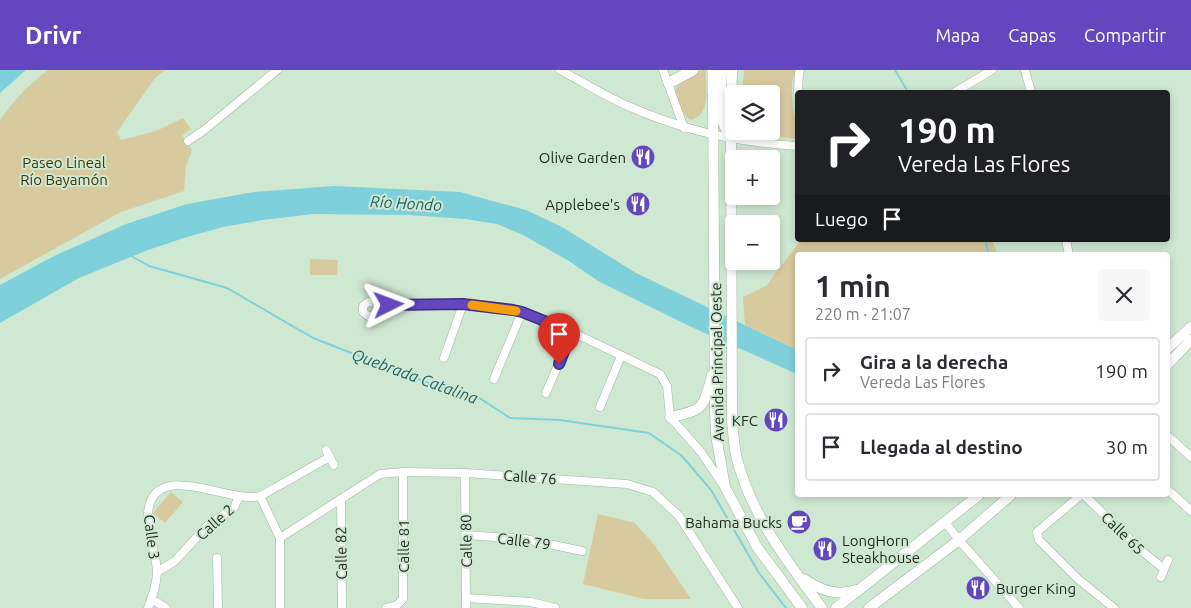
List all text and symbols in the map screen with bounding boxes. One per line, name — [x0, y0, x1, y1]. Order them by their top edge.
text: Drivr — [25, 22, 81, 49]
text: Mapa — [935, 25, 980, 45]
text: Capas — [1008, 25, 1056, 45]
text: Compartir — [1084, 25, 1166, 45]
map controls — [725, 85, 780, 270]
button: layers — [725, 85, 780, 140]
icon: right — [815, 110, 880, 175]
text: 190 m — [898, 110, 996, 150]
restaurant icon: Olive Garden — [630, 144, 656, 170]
place label: Olive Garden — [539, 149, 626, 166]
button: + — [725, 150, 780, 205]
text: Vereda Las Flores — [898, 151, 1070, 176]
park label: Paseo Lineal Río Bayamón — [20, 154, 108, 188]
restaurant icon: Applebee's — [625, 191, 651, 217]
water label: Río Hondo — [370, 192, 443, 214]
place label: Applebee's — [545, 196, 620, 213]
icon: arrive — [878, 205, 906, 233]
text: Luego — [815, 208, 868, 230]
button: − — [725, 215, 780, 270]
text: 1 min — [815, 269, 891, 303]
button: close — [1098, 269, 1150, 321]
position arrow — [362, 278, 414, 330]
street label: Avenida Principal Oeste — [707, 282, 727, 442]
text: 220 m · 21:07 — [815, 305, 911, 323]
pin — [538, 313, 580, 364]
icon: arrive — [545, 320, 573, 348]
water label: Quebrada Catalina — [349, 345, 481, 408]
text: Gira a la derecha — [860, 351, 1008, 373]
icon: right — [817, 357, 845, 385]
text: 190 m — [1095, 360, 1148, 382]
text: Vereda Las Flores — [860, 373, 985, 391]
restaurant icon: KFC — [763, 407, 789, 433]
place label: KFC — [732, 412, 758, 429]
icon: arrive — [817, 433, 845, 461]
text: Llegada al destino — [860, 436, 1023, 458]
text: 30 m — [1106, 436, 1148, 458]
street label: Calle 76 — [503, 467, 557, 487]
street label: Calle 2 — [193, 501, 237, 543]
street label: Calle 65 — [1098, 508, 1148, 558]
cafe icon: Bahama Bucks — [786, 509, 812, 535]
street label: Calle 3 — [141, 514, 163, 560]
street label: Calle 80 — [457, 514, 475, 568]
place label: Bahama Bucks — [685, 514, 782, 531]
street label: Calle 81 — [395, 519, 412, 573]
street label: Calle 82 — [332, 526, 350, 580]
street label: Calle 79 — [496, 529, 552, 553]
place label: LongHorn Steakhouse — [842, 532, 920, 566]
restaurant icon: LongHorn Steakhouse — [812, 536, 838, 562]
restaurant icon: Burger King — [965, 575, 991, 601]
place label: Burger King — [996, 580, 1076, 597]

